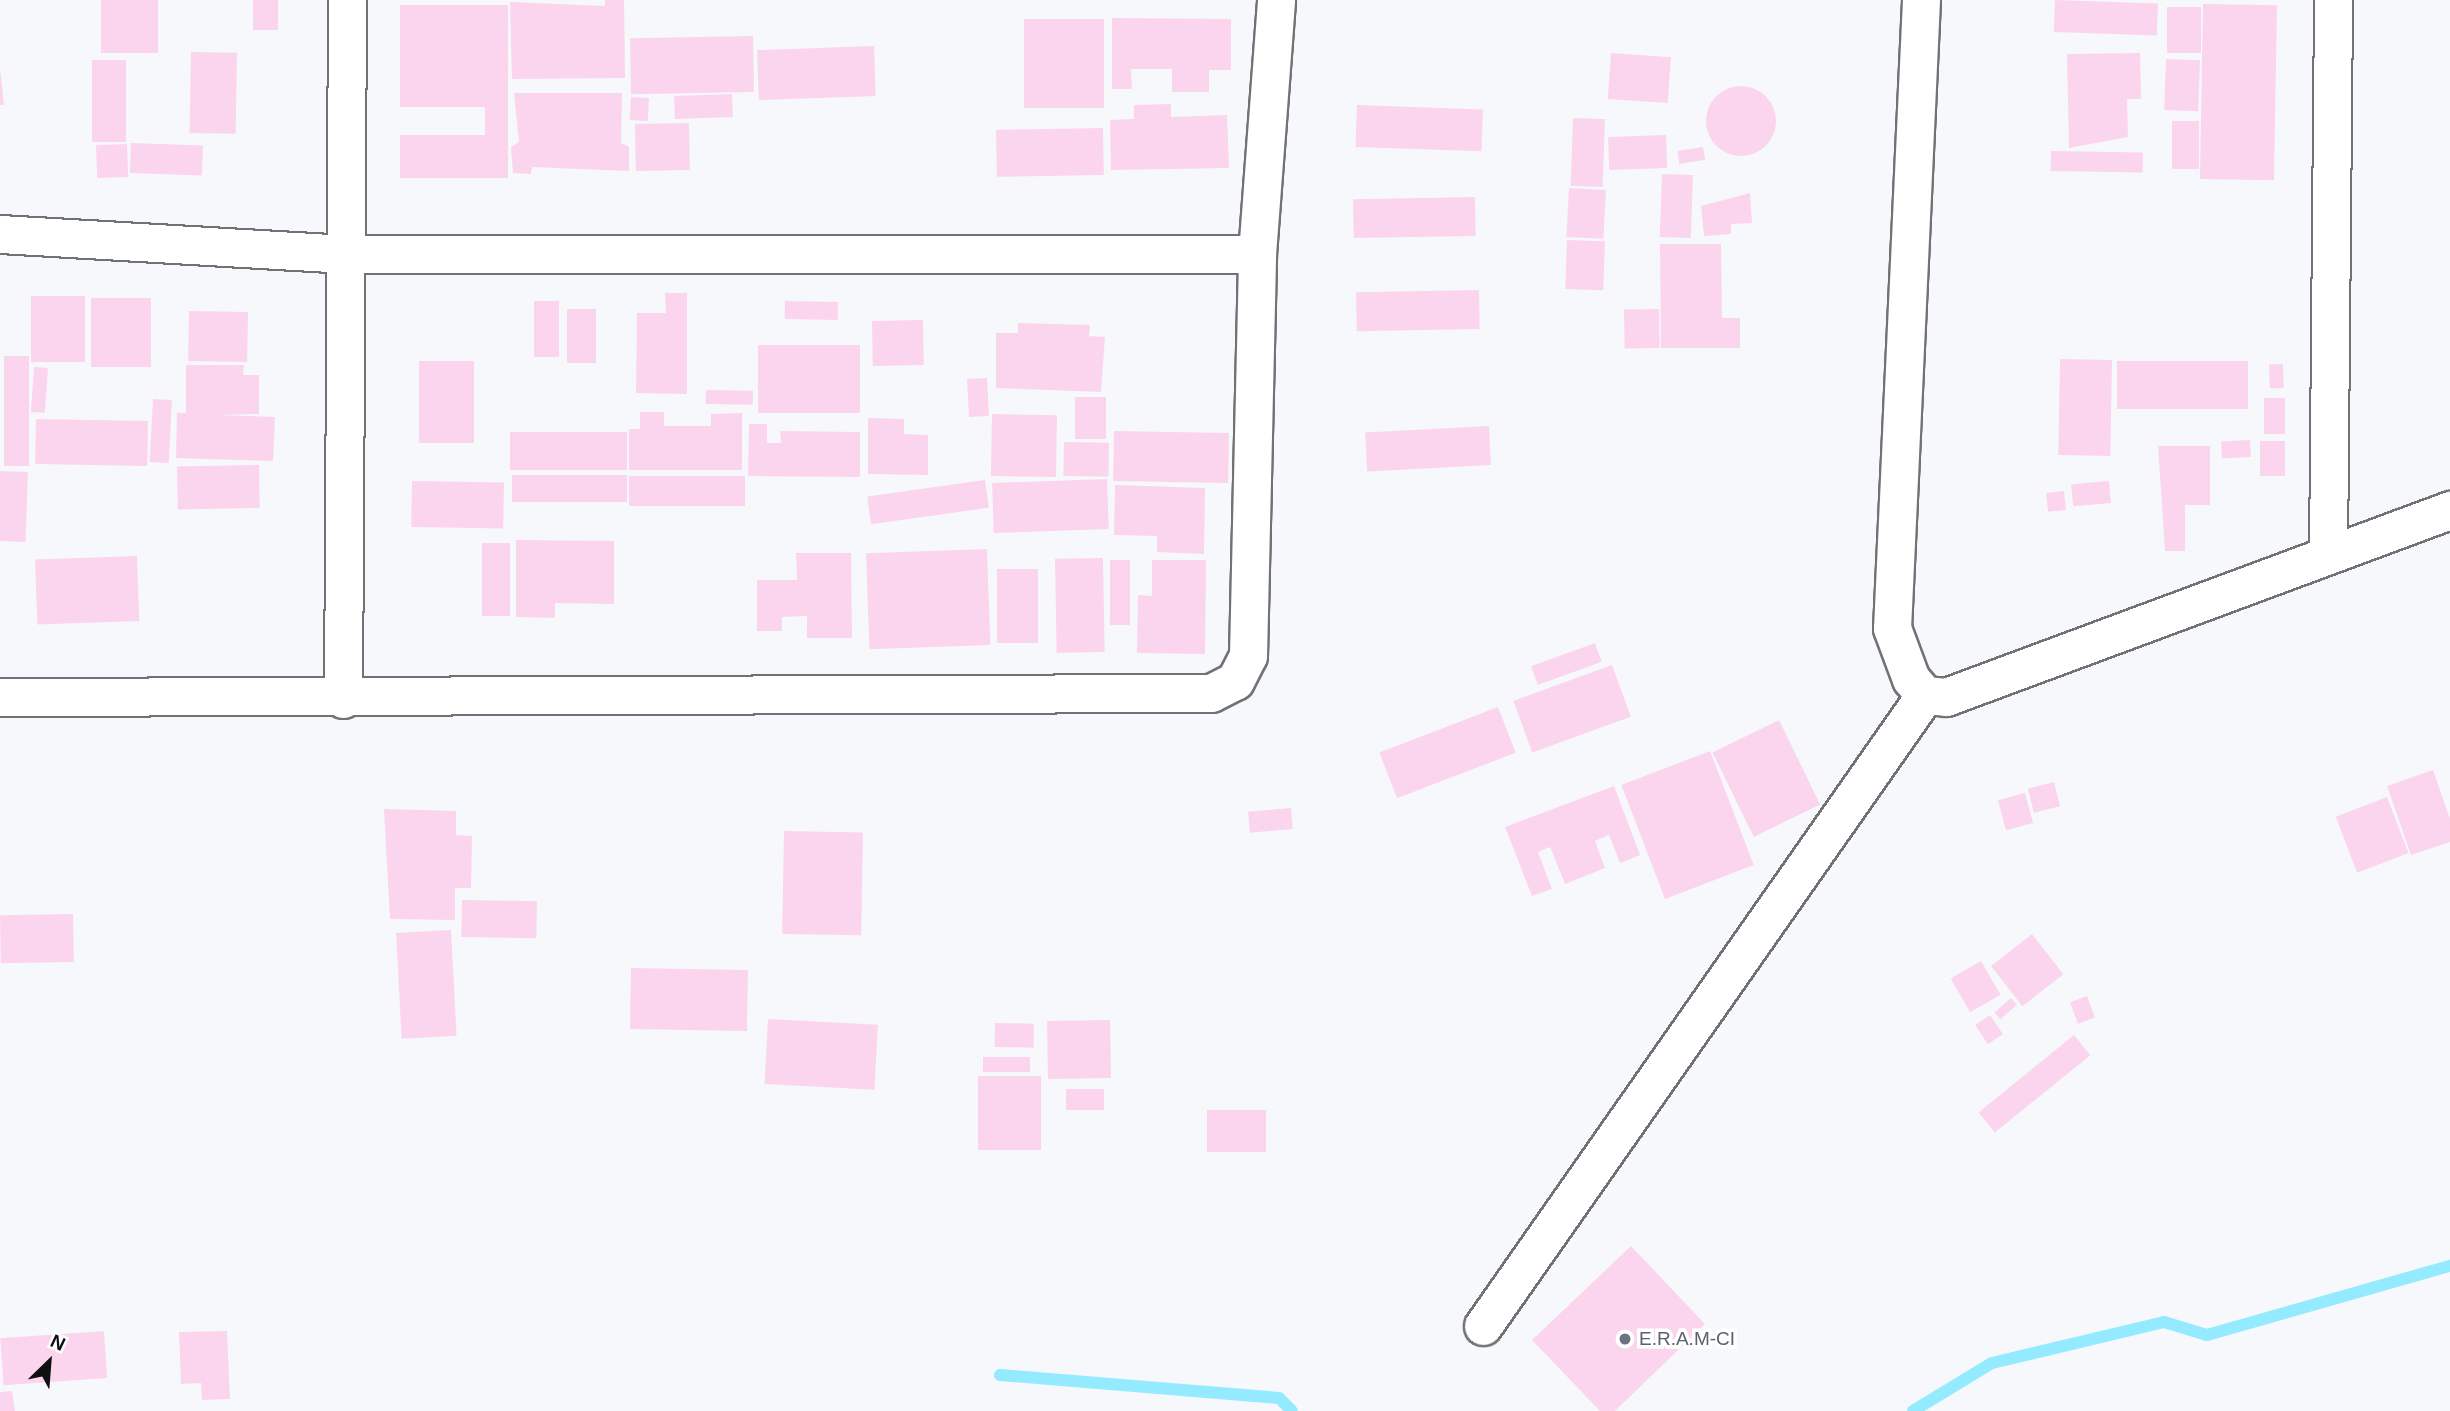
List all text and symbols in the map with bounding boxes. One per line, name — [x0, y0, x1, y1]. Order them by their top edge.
north arrow — [14, 1327, 84, 1397]
place label: E.R.A.M-CI — [1639, 1328, 1735, 1350]
text: N — [47, 1330, 69, 1355]
marker: E.R.A.M-CI — [1617, 1331, 1633, 1347]

